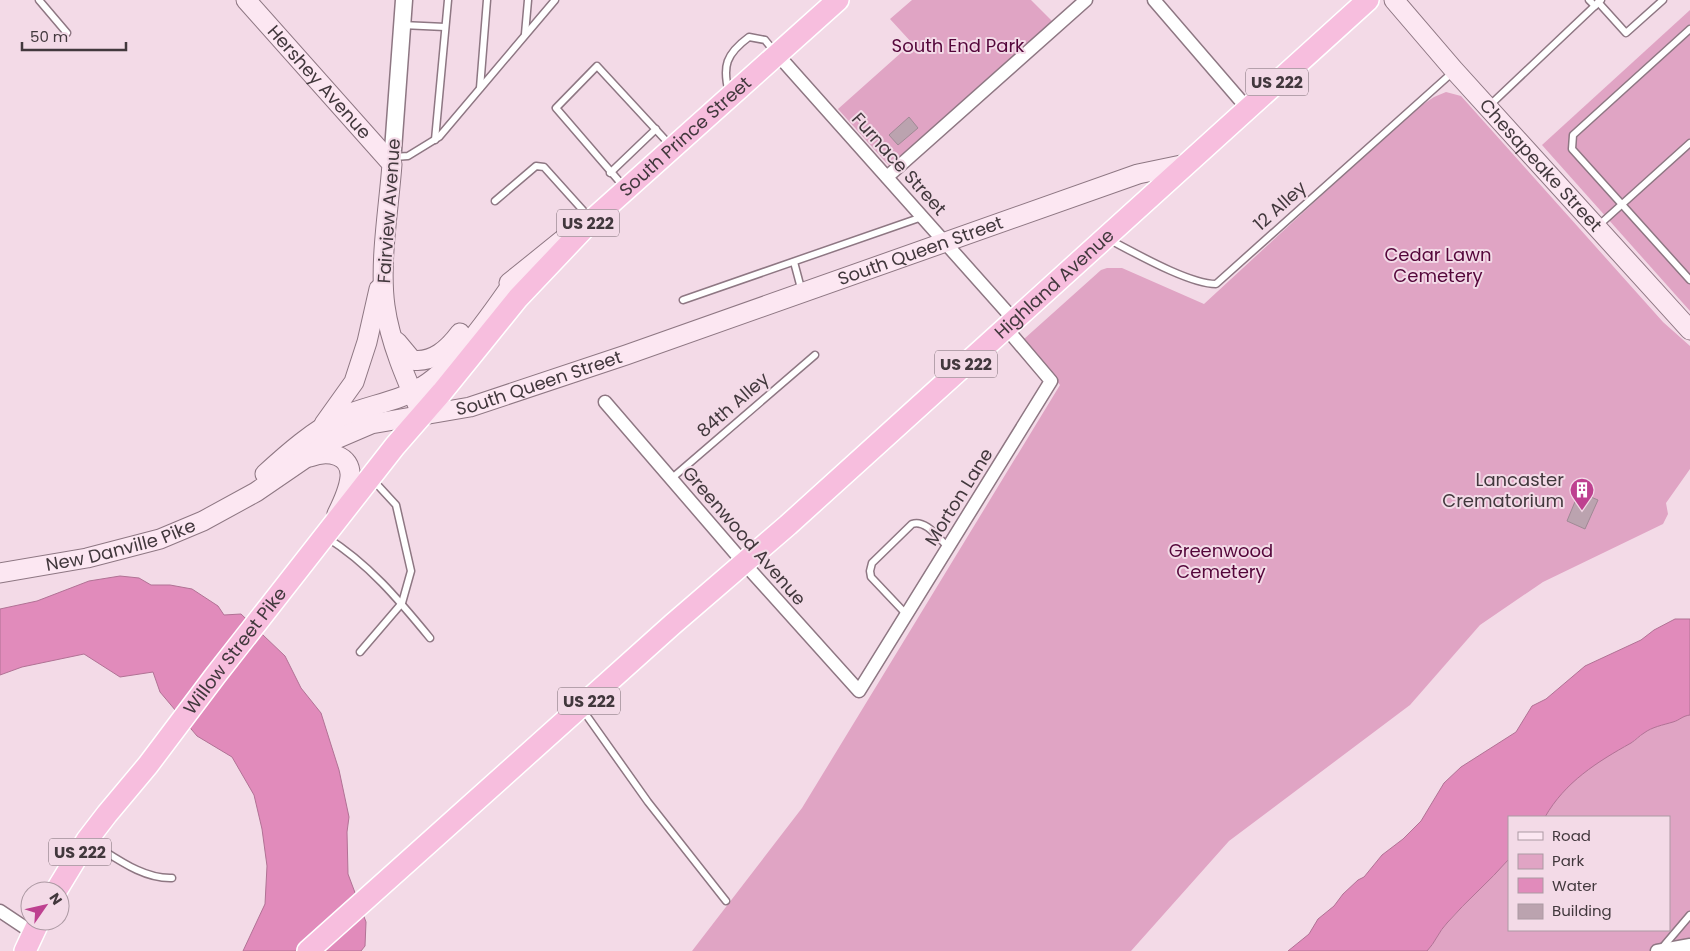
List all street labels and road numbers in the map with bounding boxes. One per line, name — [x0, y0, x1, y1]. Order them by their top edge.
street label: Hershey Avenue — [262, 19, 377, 144]
road number: US 222 — [1246, 68, 1308, 95]
street label: South Prince Street — [614, 70, 756, 202]
street label: Chesapeake Street — [1474, 93, 1608, 237]
street label: Furnace Street — [846, 107, 952, 221]
street label: Fairview Avenue — [371, 138, 406, 284]
street label: 12 Alley — [1248, 175, 1312, 236]
road number: US 222 — [557, 210, 619, 237]
street label: South Queen Street — [834, 210, 1006, 291]
street label: Highland Avenue — [989, 223, 1119, 344]
street label: South Queen Street — [454, 344, 625, 421]
road number: US 222 — [935, 350, 997, 378]
street label: 84th Alley — [691, 366, 774, 443]
street label: Morton Lane — [919, 443, 999, 550]
street label: Greenwood Avenue — [677, 461, 812, 611]
street label: New Danville Pike — [44, 512, 199, 577]
street label: Willow Street Pike — [177, 582, 292, 719]
road number: US 222 — [558, 688, 620, 714]
road number: US 222 — [49, 839, 111, 866]

